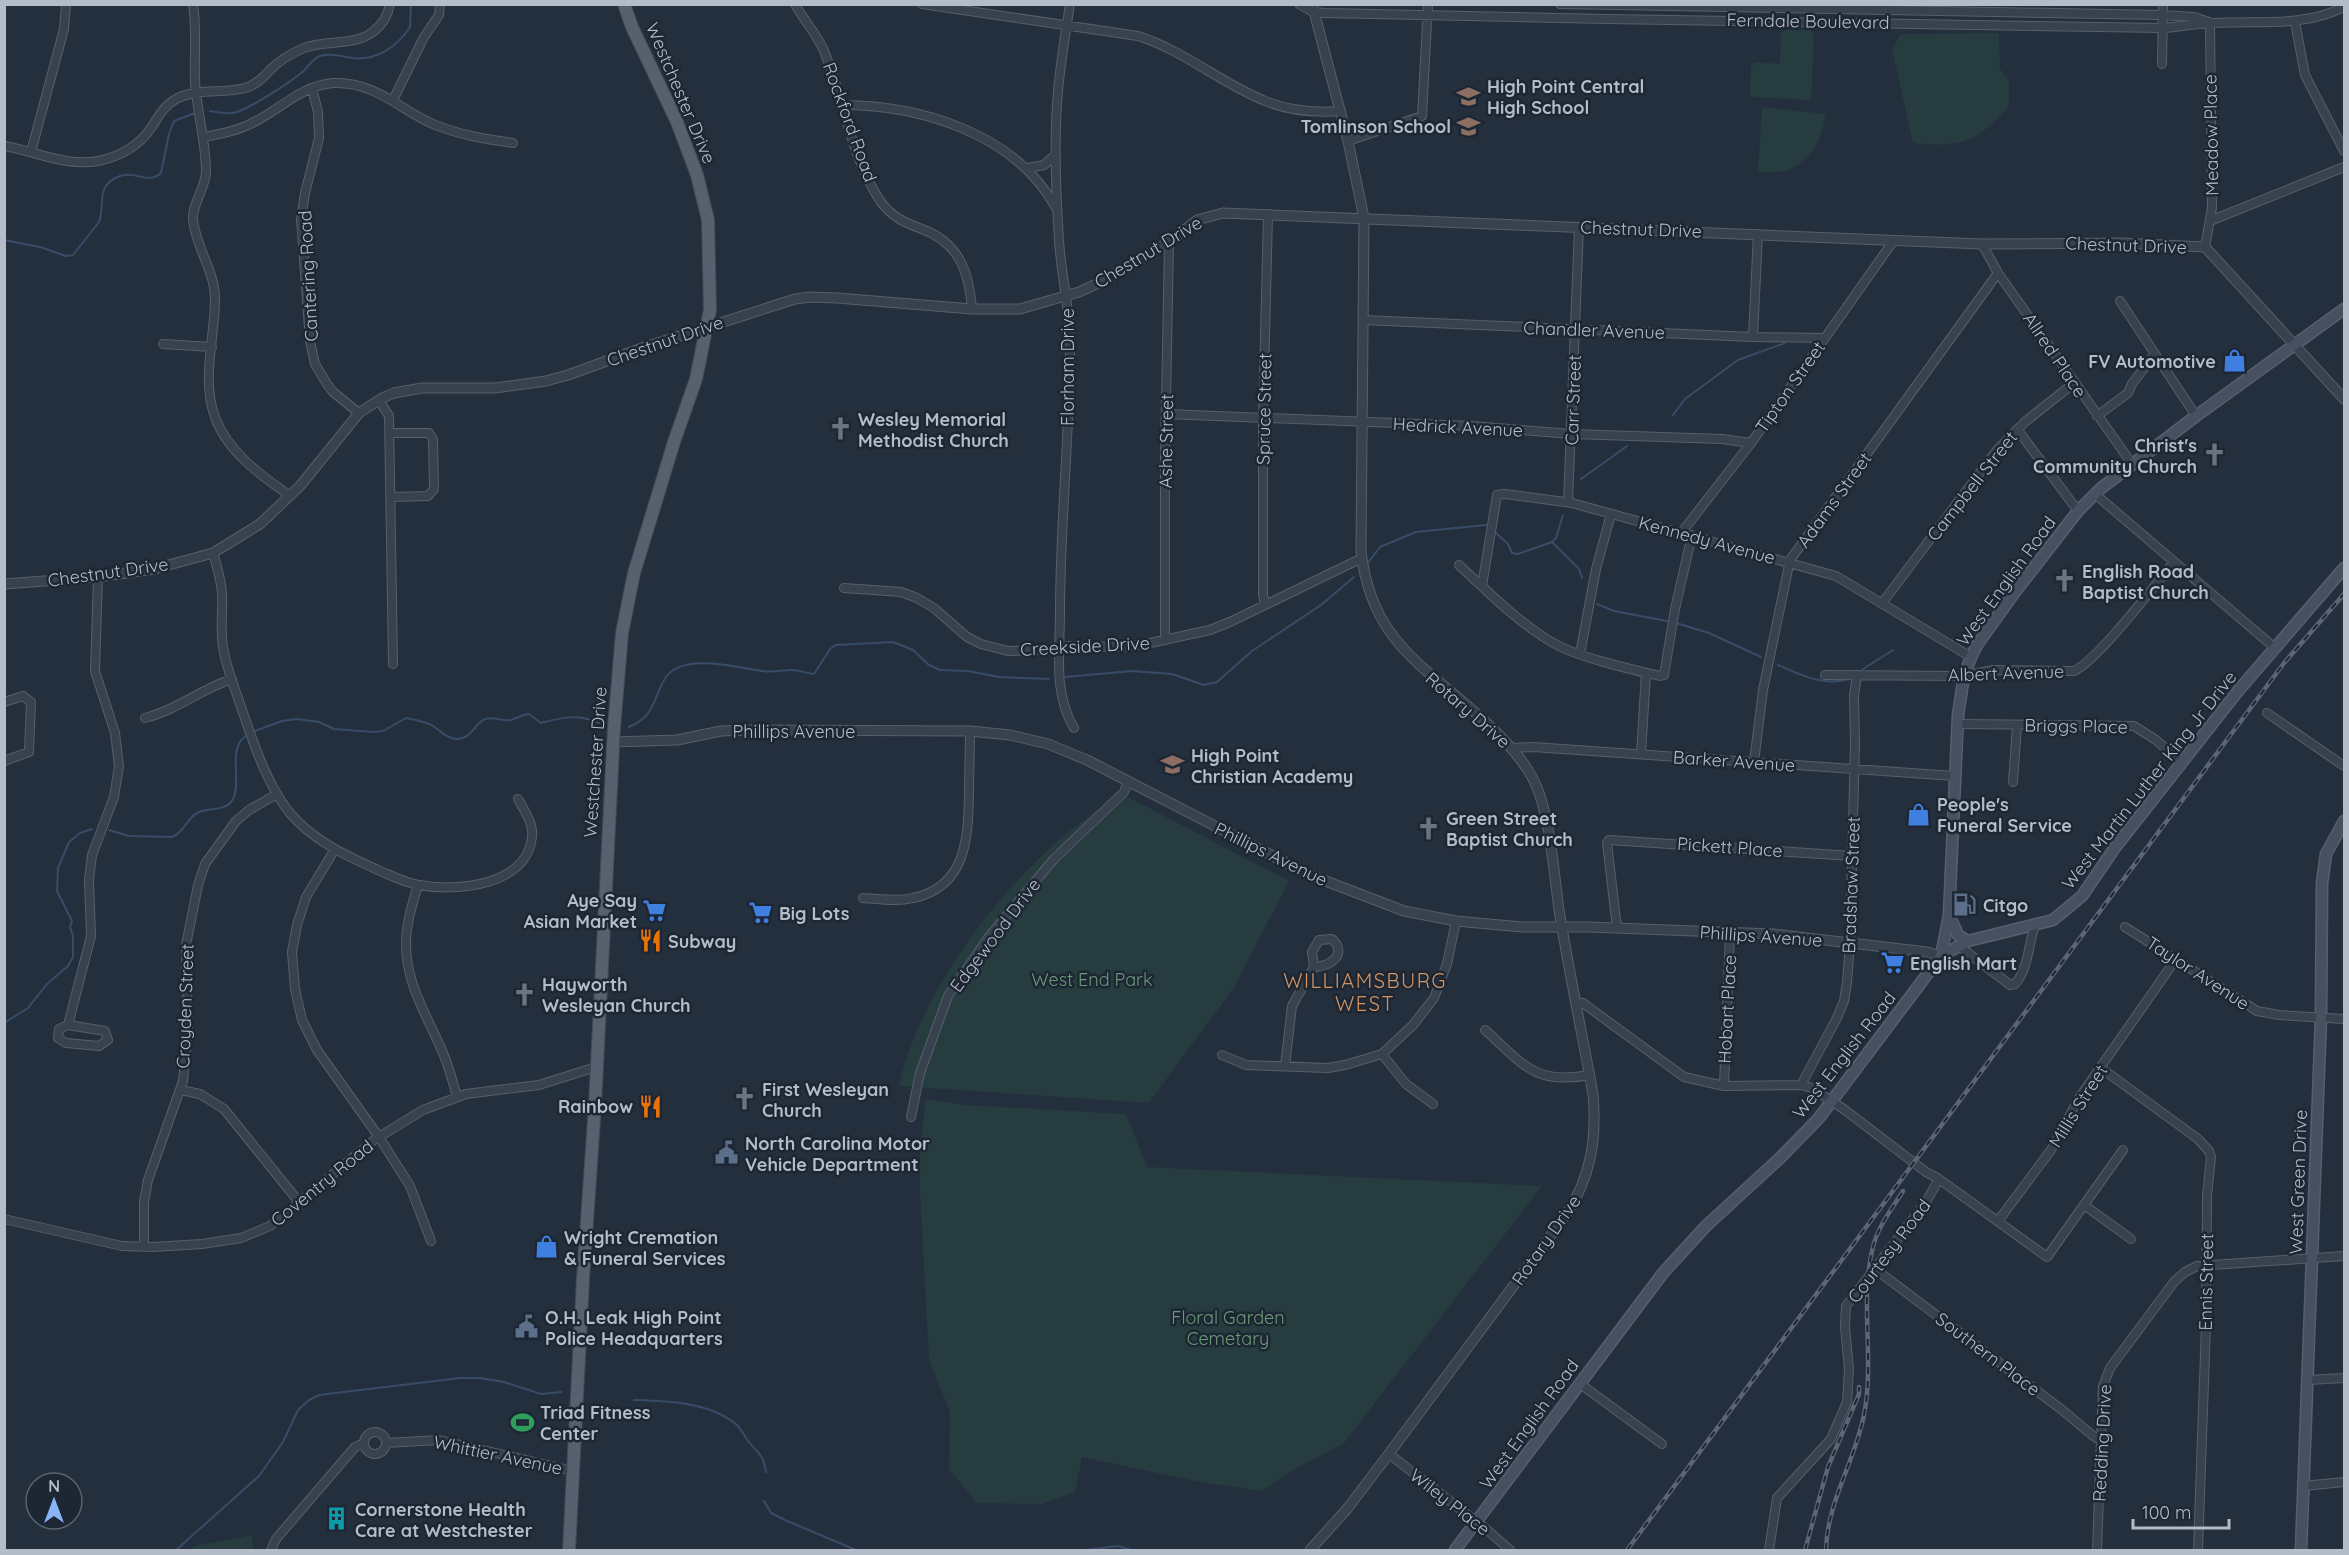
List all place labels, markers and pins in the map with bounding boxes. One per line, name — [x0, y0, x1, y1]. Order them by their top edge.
place label: High Point Central High School — [1487, 75, 1644, 119]
school or university icon: High Point Central High School — [1456, 83, 1482, 109]
school or university icon: Tomlinson School — [1456, 113, 1482, 139]
place label: Tomlinson School — [1301, 115, 1451, 138]
shop icon: FV Automotive — [2221, 348, 2247, 374]
place label: FV Automotive — [2088, 350, 2216, 373]
place label: Wesley Memorial Methodist Church — [858, 408, 1009, 452]
church icon: Wesley Memorial Methodist Church — [827, 416, 853, 442]
place label: Christ's Community Church — [2033, 434, 2197, 478]
church icon: Christ's Community Church — [2202, 442, 2228, 468]
place label: English Road Baptist Church — [2082, 560, 2209, 604]
church icon: English Road Baptist Church — [2051, 568, 2077, 594]
place label: High Point Christian Academy — [1191, 744, 1353, 788]
school or university icon: High Point Christian Academy — [1160, 752, 1186, 778]
place label: People's Funeral Service — [1937, 793, 2072, 837]
shop icon: People's Funeral Service — [1906, 801, 1932, 827]
place label: Green Street Baptist Church — [1446, 807, 1573, 851]
church icon: Green Street Baptist Church — [1415, 815, 1441, 841]
place label: Aye Say Asian Market — [524, 889, 637, 933]
fuel station icon: Citgo — [1952, 892, 1978, 918]
place label: Citgo — [1983, 894, 2028, 917]
supermarket icon: Aye Say Asian Market — [642, 897, 668, 923]
supermarket icon: Big Lots — [748, 900, 774, 926]
place label: Big Lots — [779, 902, 850, 925]
restaurant icon: Subway — [637, 928, 663, 954]
place label: Subway — [668, 930, 736, 953]
supermarket icon: English Mart — [1879, 950, 1905, 976]
place label: English Mart — [1910, 952, 2017, 975]
place label: Hayworth Wesleyan Church — [542, 973, 691, 1017]
church icon: Hayworth Wesleyan Church — [511, 981, 537, 1007]
place label: First Wesleyan Church — [762, 1078, 889, 1122]
church icon: First Wesleyan Church — [731, 1086, 757, 1112]
restaurant icon: Rainbow — [638, 1093, 664, 1119]
place label: Rainbow — [558, 1095, 633, 1118]
place label: North Carolina Motor Vehicle Department — [745, 1132, 930, 1176]
public building icon: North Carolina Motor Vehicle Department — [714, 1140, 740, 1166]
place label: Wright Cremation & Funeral Services — [564, 1226, 726, 1270]
shop icon: Wright Cremation & Funeral Services — [533, 1234, 559, 1260]
place label: O.H. Leak High Point Police Headquarters — [545, 1306, 723, 1350]
public building icon: O.H. Leak High Point Police Headquarters — [514, 1314, 540, 1340]
place label: Triad Fitness Center — [540, 1401, 651, 1445]
sports icon: Triad Fitness Center — [509, 1409, 535, 1435]
place label: Cornerstone Health Care at Westchester — [355, 1498, 533, 1542]
building icon: Cornerstone Health Care at Westchester — [324, 1506, 350, 1532]

